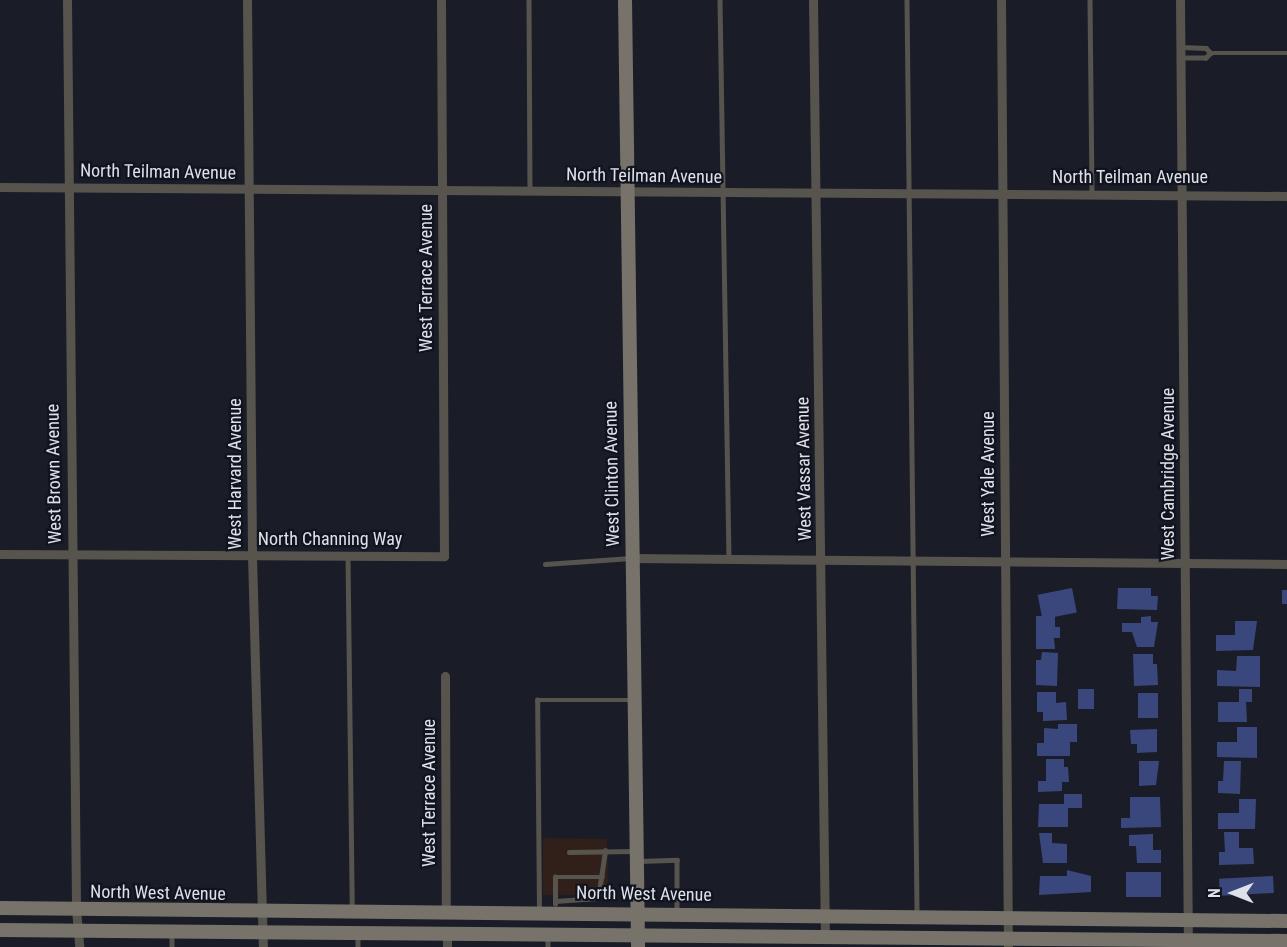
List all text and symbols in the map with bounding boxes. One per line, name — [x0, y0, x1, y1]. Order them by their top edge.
street label: North Teilman Avenue — [80, 160, 236, 184]
street label: North Teilman Avenue — [566, 164, 722, 188]
street label: North Teilman Avenue — [1052, 166, 1208, 188]
street label: West Terrace Avenue — [415, 204, 437, 352]
street label: West Cambridge Avenue — [1157, 388, 1179, 560]
street label: West Vassar Avenue — [792, 397, 816, 541]
street label: West Harvard Avenue — [224, 398, 246, 550]
street label: West Clinton Avenue — [600, 401, 624, 547]
street label: West Brown Avenue — [42, 404, 66, 544]
street label: West Yale Avenue — [977, 411, 999, 537]
street label: North Channing Way — [258, 528, 402, 550]
street label: West Terrace Avenue — [418, 719, 440, 867]
north arrow — [1203, 863, 1263, 923]
street label: North West Avenue — [90, 881, 226, 905]
street label: North West Avenue — [576, 882, 712, 906]
text: N — [1205, 888, 1224, 898]

